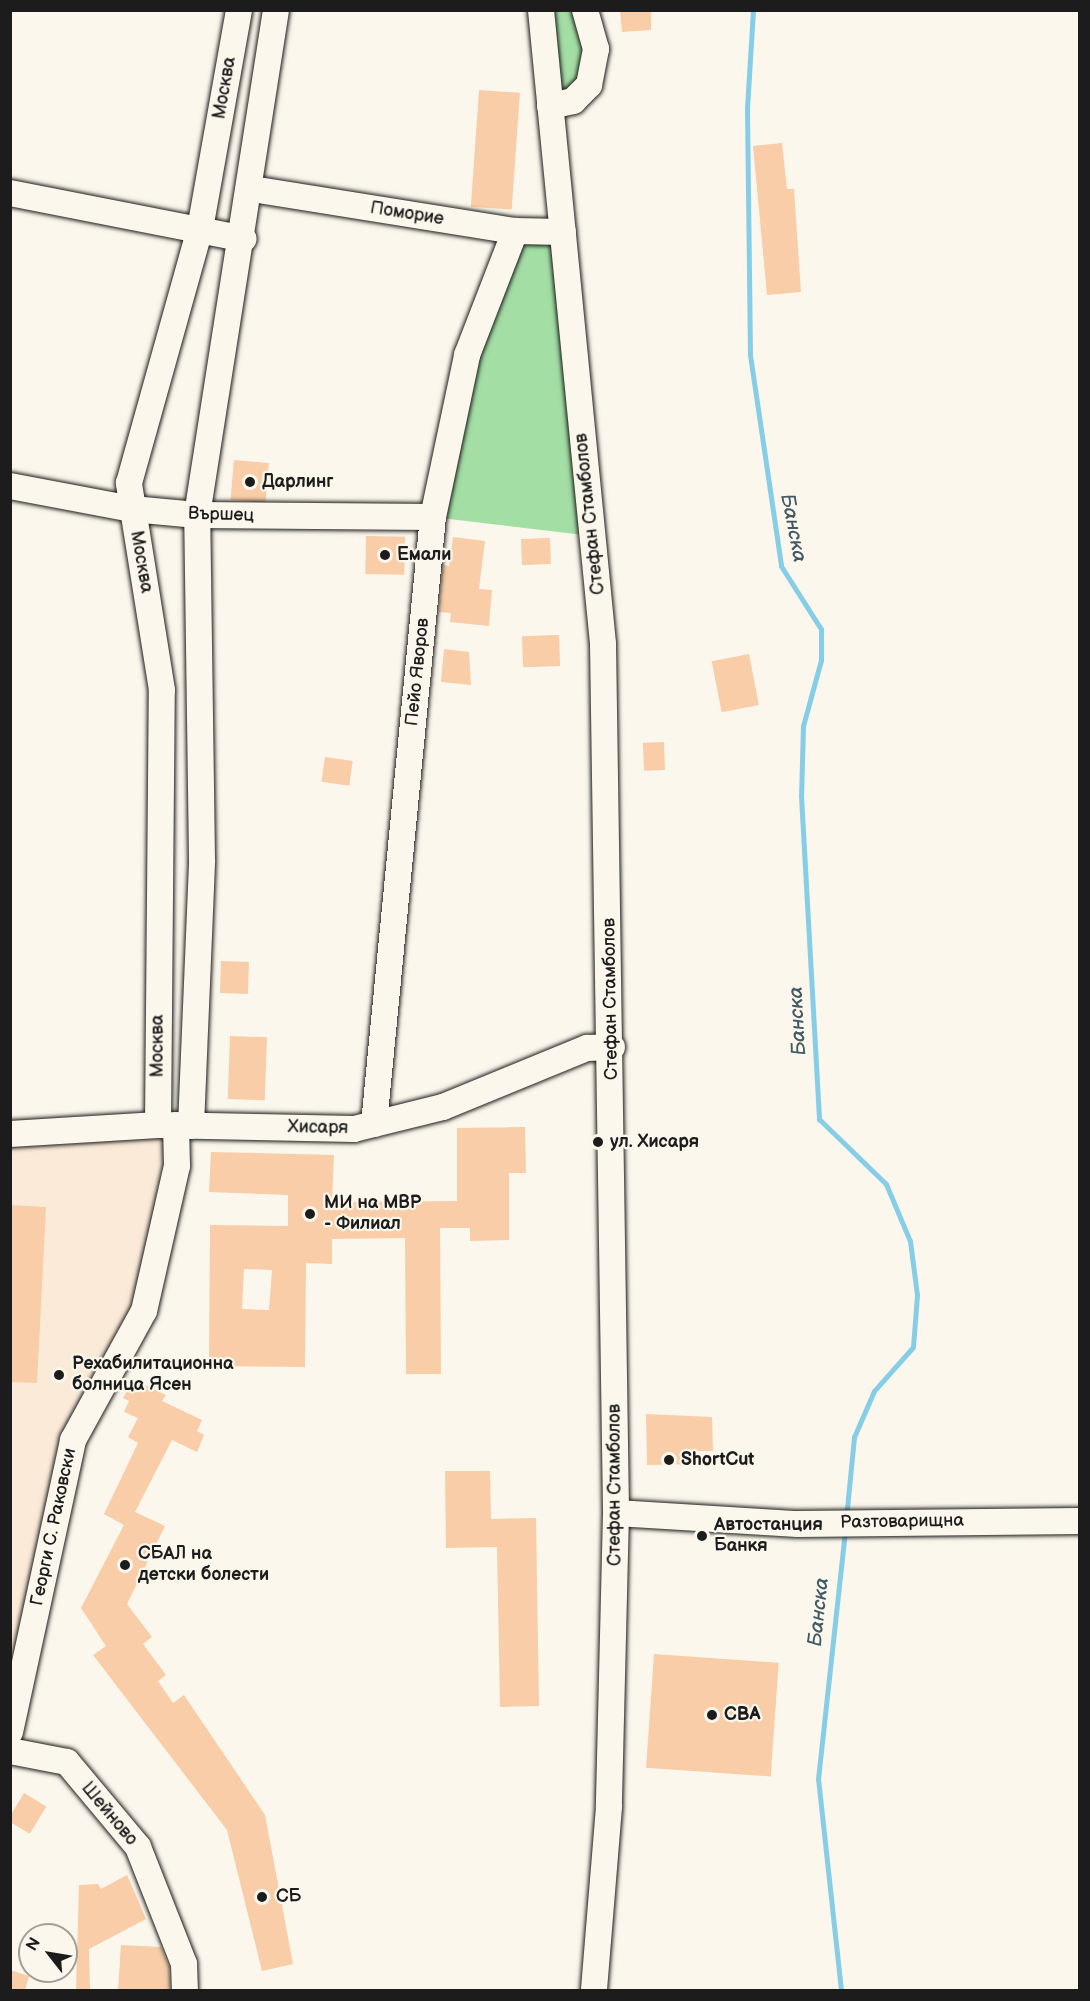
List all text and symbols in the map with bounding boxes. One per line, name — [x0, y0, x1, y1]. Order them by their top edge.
street label: Москва — [209, 55, 241, 121]
street label: Поморие — [369, 198, 445, 230]
street label: Стефан Стамболов — [571, 432, 609, 596]
place label: Дарлинг — [262, 471, 333, 493]
marker: Дарлинг — [243, 475, 257, 489]
water label: Банска — [775, 492, 811, 564]
street label: Вършец — [188, 503, 254, 527]
street label: Москва — [125, 529, 157, 595]
place label: Емали — [397, 544, 451, 566]
marker: Емали — [378, 548, 392, 562]
street label: Пейо Яворов — [402, 617, 434, 727]
street label: Стефан Стамболов — [599, 918, 623, 1080]
water label: Банска — [784, 986, 812, 1056]
street label: Москва — [147, 1015, 169, 1077]
street label: Хисаря — [288, 1117, 348, 1139]
place label: ул. Хисаря — [610, 1131, 699, 1153]
marker: ул. Хисаря — [591, 1135, 605, 1149]
place label: МИ на МВР - Филиал — [324, 1193, 421, 1236]
marker: МИ на МВР - Филиал — [301, 1205, 319, 1223]
place label: Рехабилитационна болница Ясен — [72, 1354, 234, 1396]
marker: Рехабилитационна болница Ясен — [50, 1366, 68, 1384]
street label: Стефан Стамболов — [604, 1404, 626, 1566]
street label: Георги С. Раковски — [27, 1446, 81, 1608]
place label: ShortCut — [681, 1449, 754, 1471]
marker: ShortCut — [662, 1453, 676, 1467]
street label: Разтоварищна — [840, 1510, 964, 1534]
place label: Автостанция Банкя — [714, 1515, 823, 1558]
marker: Автостанция Банкя — [695, 1529, 709, 1543]
place label: СБАЛ на детски болести — [138, 1544, 269, 1586]
marker: СБАЛ на детски болести — [116, 1556, 134, 1574]
water label: Банска — [803, 1576, 835, 1648]
place label: CBA — [724, 1704, 760, 1726]
marker: CBA — [705, 1708, 719, 1722]
street label: Шейново — [76, 1778, 142, 1850]
place label: СБ — [276, 1886, 301, 1908]
marker: СБ — [253, 1888, 271, 1906]
north arrow — [18, 1923, 78, 1983]
text: N — [23, 1934, 45, 1955]

